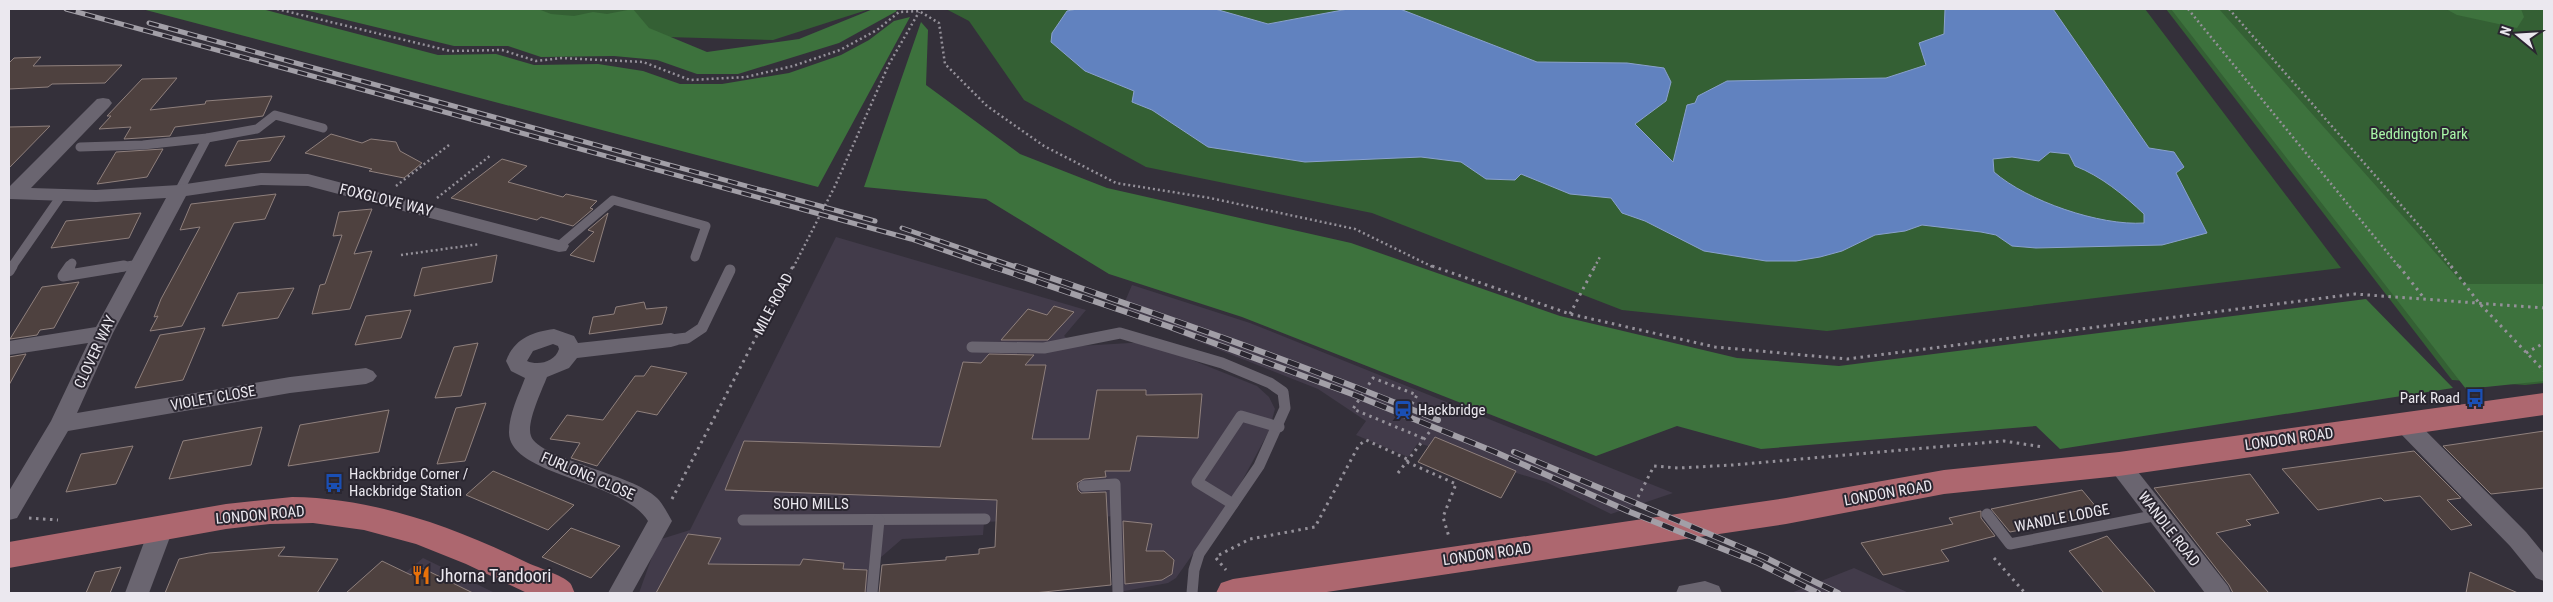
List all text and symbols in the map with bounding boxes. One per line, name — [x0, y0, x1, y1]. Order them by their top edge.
north arrow — [2493, 10, 2543, 60]
text: N — [2497, 24, 2515, 38]
park label: Beddington Park — [2370, 125, 2468, 143]
street label: FOXGLOVE WAY — [338, 180, 434, 220]
street label: MILE ROAD — [749, 270, 797, 338]
street label: CLOVER WAY — [70, 313, 120, 391]
street label: VIOLET CLOSE — [169, 382, 257, 414]
bus stop icon: Park Road — [2464, 387, 2486, 409]
place label: Park Road — [2400, 389, 2460, 407]
station icon: Hackbridge — [1392, 399, 1414, 421]
place label: Hackbridge — [1418, 401, 1485, 419]
street label: LONDON ROAD — [2244, 424, 2334, 454]
street label: FURLONG CLOSE — [538, 448, 638, 504]
place label: Hackbridge Corner / Hackbridge Station — [349, 465, 469, 500]
bus stop icon: Hackbridge Corner / Hackbridge Station — [323, 472, 345, 494]
street label: LONDON ROAD — [1842, 476, 1934, 510]
street label: WANDLE ROAD — [2134, 488, 2204, 570]
street label: SOHO MILLS — [773, 495, 849, 513]
street label: WANDLE LODGE — [2013, 500, 2111, 536]
street label: LONDON ROAD — [215, 502, 305, 528]
street label: LONDON ROAD — [1442, 539, 1532, 569]
restaurant icon: Jhorna Tandoori — [410, 564, 432, 586]
place label: Jhorna Tandoori — [436, 565, 551, 586]

